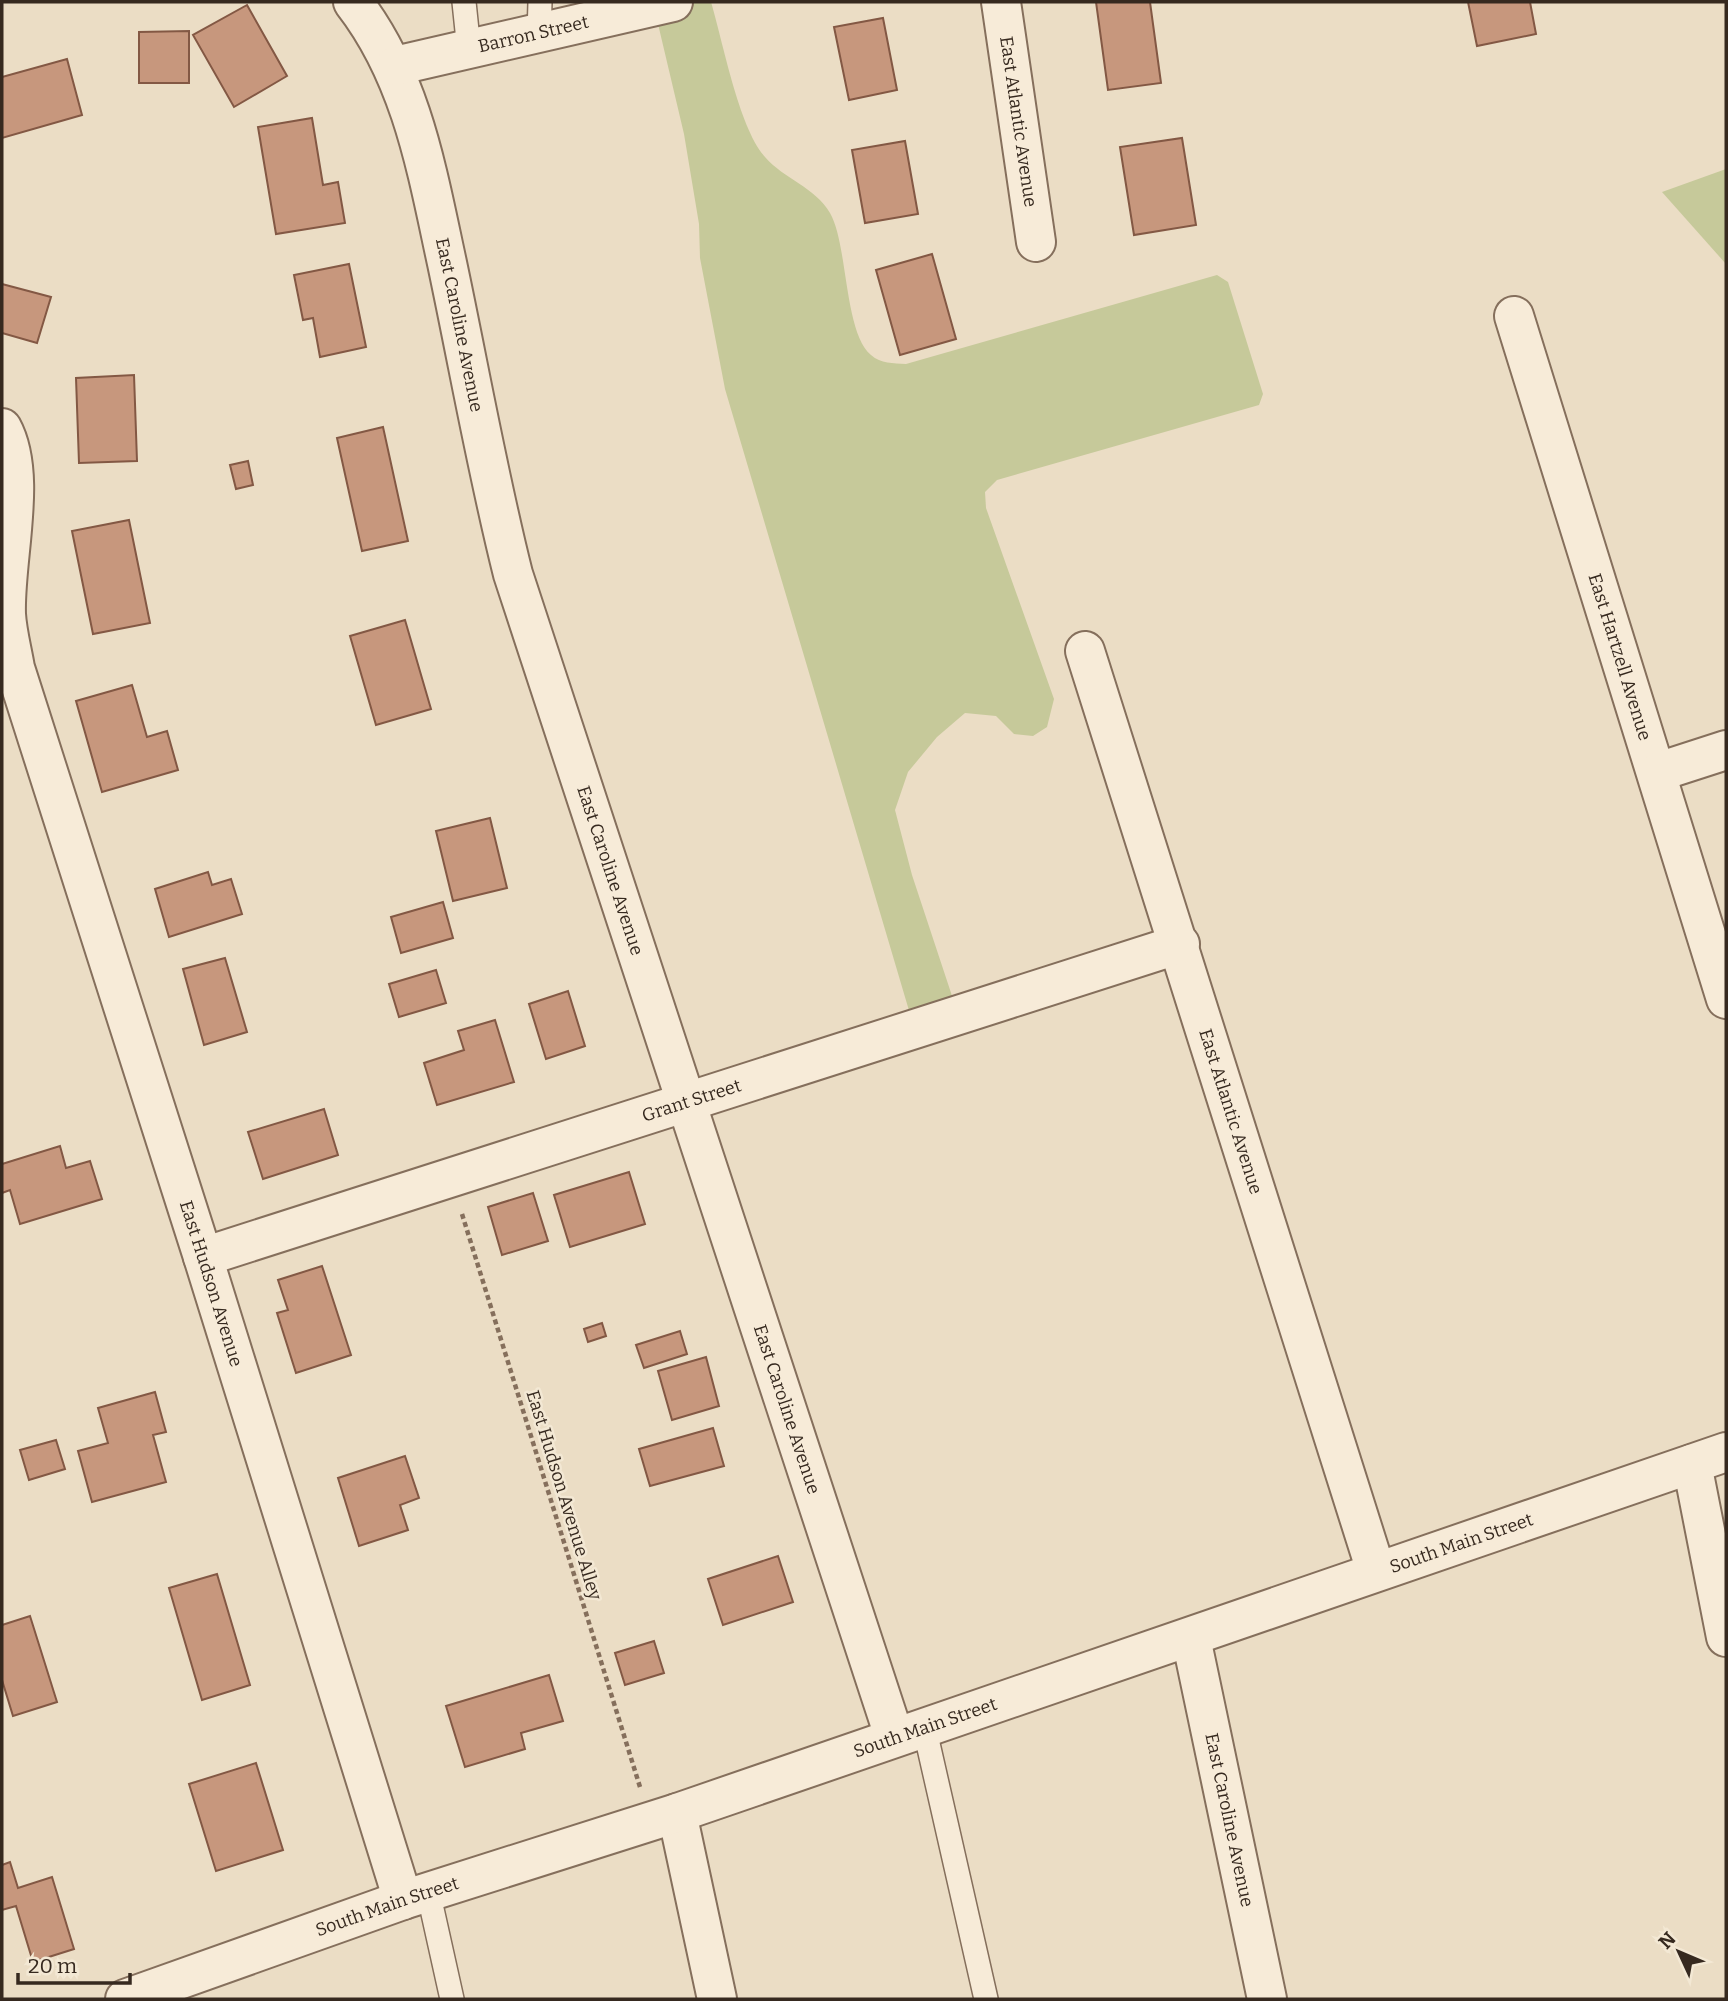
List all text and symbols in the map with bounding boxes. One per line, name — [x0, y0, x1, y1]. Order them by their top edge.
street label: Barron Street — [476, 11, 591, 57]
street label: East Atlantic Avenue — [995, 35, 1042, 209]
street label: East Caroline Avenue — [431, 236, 488, 414]
street label: East Hartzell Avenue — [1584, 571, 1656, 743]
street label: East Caroline Avenue — [572, 783, 648, 958]
street label: East Atlantic Avenue — [1194, 1026, 1267, 1197]
street label: Grant Street — [639, 1074, 744, 1127]
street label: East Hudson Avenue — [175, 1198, 247, 1369]
street label: East Caroline Avenue — [749, 1322, 825, 1497]
street label: East Hudson Avenue Alley — [522, 1387, 607, 1603]
street label: South Main Street — [1387, 1508, 1536, 1578]
street label: South Main Street — [851, 1693, 1000, 1762]
street label: East Caroline Avenue — [1200, 1731, 1258, 1909]
street label: South Main Street — [312, 1872, 462, 1941]
north arrow — [1644, 1917, 1714, 1987]
text: N — [1654, 1927, 1681, 1954]
scale bar — [18, 1941, 130, 1985]
text: 20 m — [28, 1953, 77, 1979]

